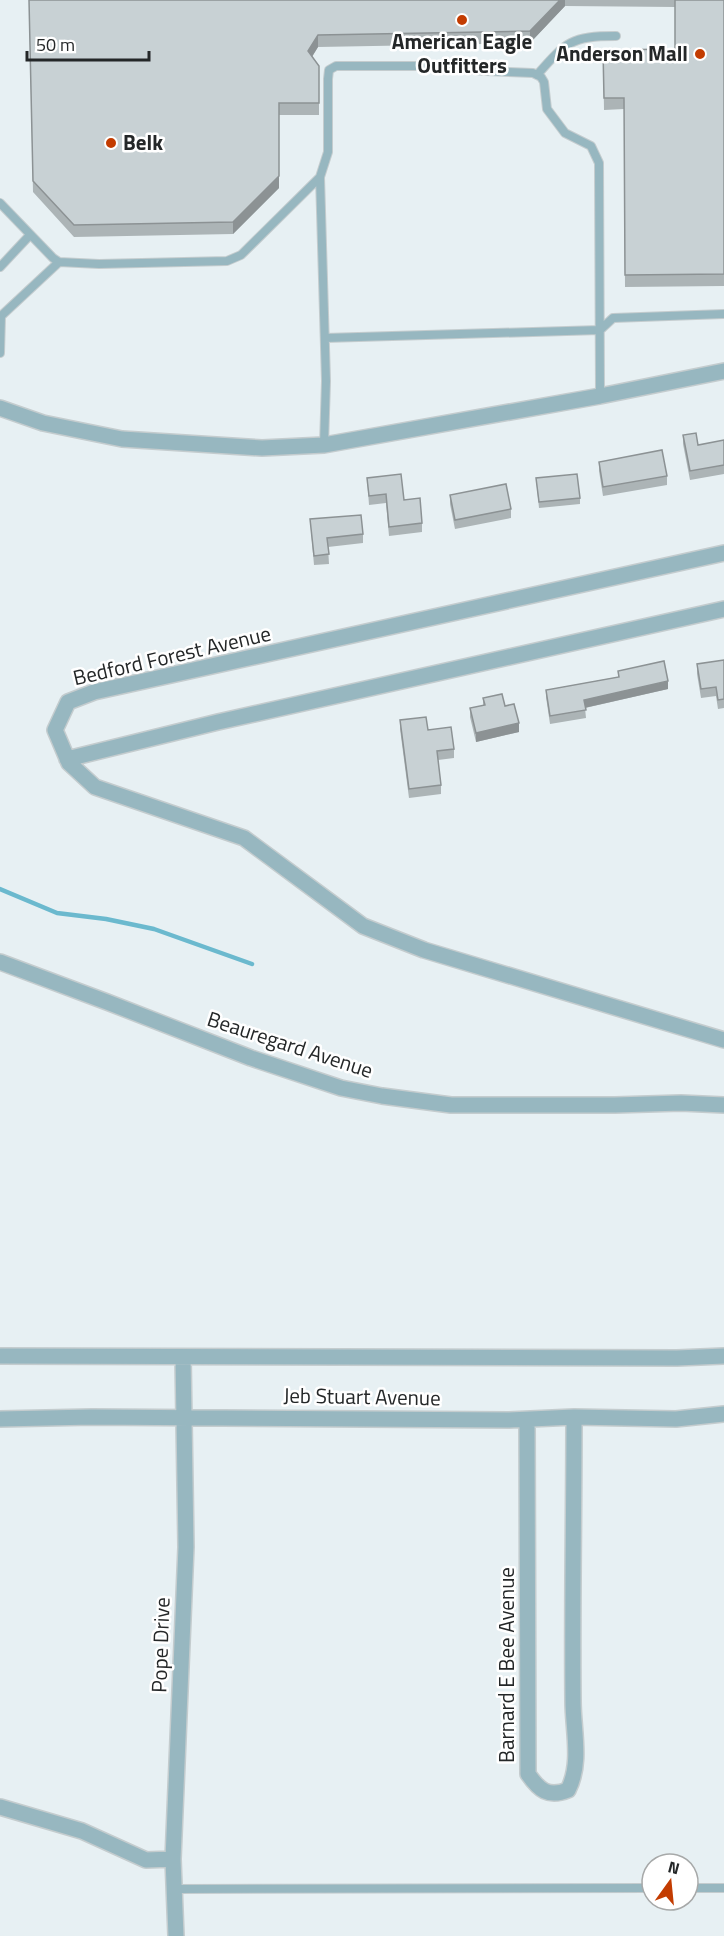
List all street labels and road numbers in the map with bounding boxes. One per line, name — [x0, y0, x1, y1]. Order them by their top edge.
street label: Bedford Forest Avenue — [70, 617, 274, 693]
street label: Beauregard Avenue — [203, 1002, 377, 1086]
street label: Jeb Stuart Avenue — [283, 1379, 441, 1413]
street label: Barnard E Bee Avenue — [490, 1567, 522, 1763]
street label: Pope Drive — [142, 1597, 178, 1693]

